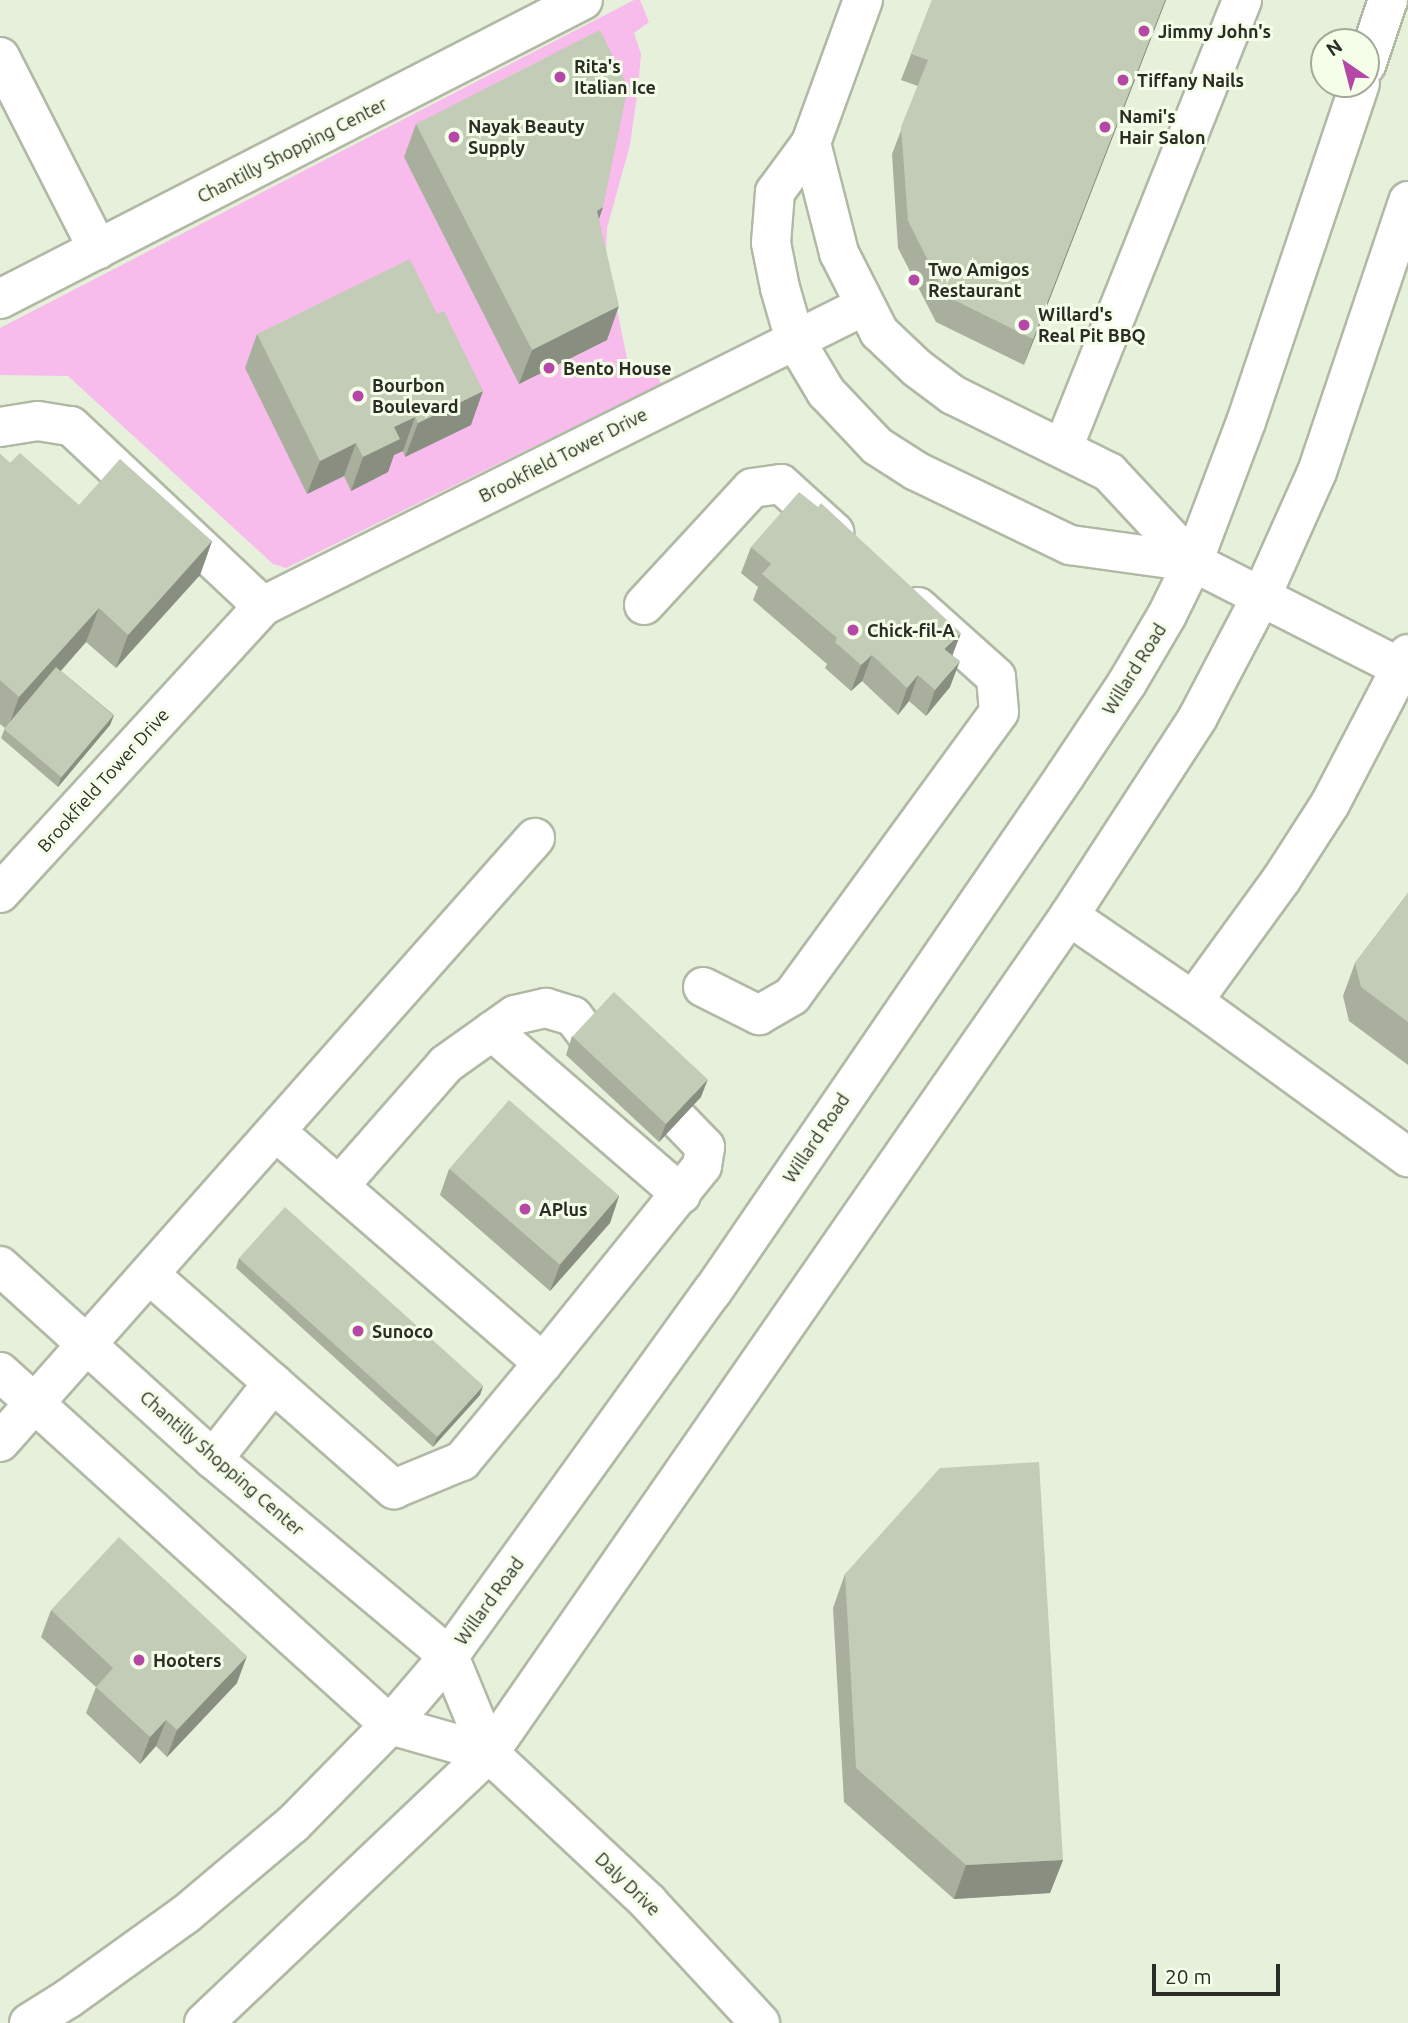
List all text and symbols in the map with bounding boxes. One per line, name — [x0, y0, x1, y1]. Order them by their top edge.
place label: Jimmy John's — [1158, 20, 1271, 42]
marker: Jimmy John's — [1136, 23, 1152, 39]
north arrow — [1310, 28, 1380, 98]
text: N — [1322, 34, 1346, 61]
place label: Rita's Italian Ice — [574, 56, 656, 98]
marker: Rita's Italian Ice — [552, 69, 568, 85]
place label: Tiffany Nails — [1137, 69, 1244, 91]
marker: Tiffany Nails — [1115, 72, 1131, 88]
street label: Chantilly Shopping Center — [194, 93, 390, 207]
place label: Nami's Hair Salon — [1119, 106, 1205, 148]
place label: Nayak Beauty Supply — [468, 116, 585, 158]
marker: Nami's Hair Salon — [1097, 119, 1113, 135]
marker: Nayak Beauty Supply — [446, 129, 462, 145]
place label: Two Amigos Restaurant — [928, 259, 1030, 302]
marker: Two Amigos Restaurant — [906, 272, 922, 288]
place label: Willard's Real Pit BBQ — [1038, 304, 1146, 346]
marker: Willard's Real Pit BBQ — [1016, 317, 1032, 333]
place label: Bento House — [563, 357, 672, 379]
marker: Bento House — [541, 360, 557, 376]
place label: Bourbon Boulevard — [372, 375, 458, 418]
marker: Bourbon Boulevard — [350, 388, 366, 404]
street label: Brookfield Tower Drive — [475, 403, 651, 507]
place label: Chick-fil-A — [867, 619, 955, 641]
street label: Willard Road — [1098, 620, 1170, 718]
marker: Chick-fil-A — [845, 622, 861, 638]
street label: Brookfield Tower Drive — [33, 704, 173, 856]
street label: Willard Road — [778, 1089, 854, 1187]
place label: APlus — [539, 1198, 588, 1220]
marker: APlus — [517, 1201, 533, 1217]
place label: Sunoco — [372, 1320, 433, 1342]
marker: Sunoco — [350, 1323, 366, 1339]
street label: Chantilly Shopping Center — [136, 1386, 308, 1540]
street label: Willard Road — [450, 1553, 528, 1649]
place label: Hooters — [153, 1649, 221, 1671]
marker: Hooters — [131, 1652, 147, 1668]
street label: Daly Drive — [591, 1848, 665, 1920]
scale bar — [1156, 1950, 1284, 1994]
text: 20 m — [1165, 1964, 1212, 1988]

